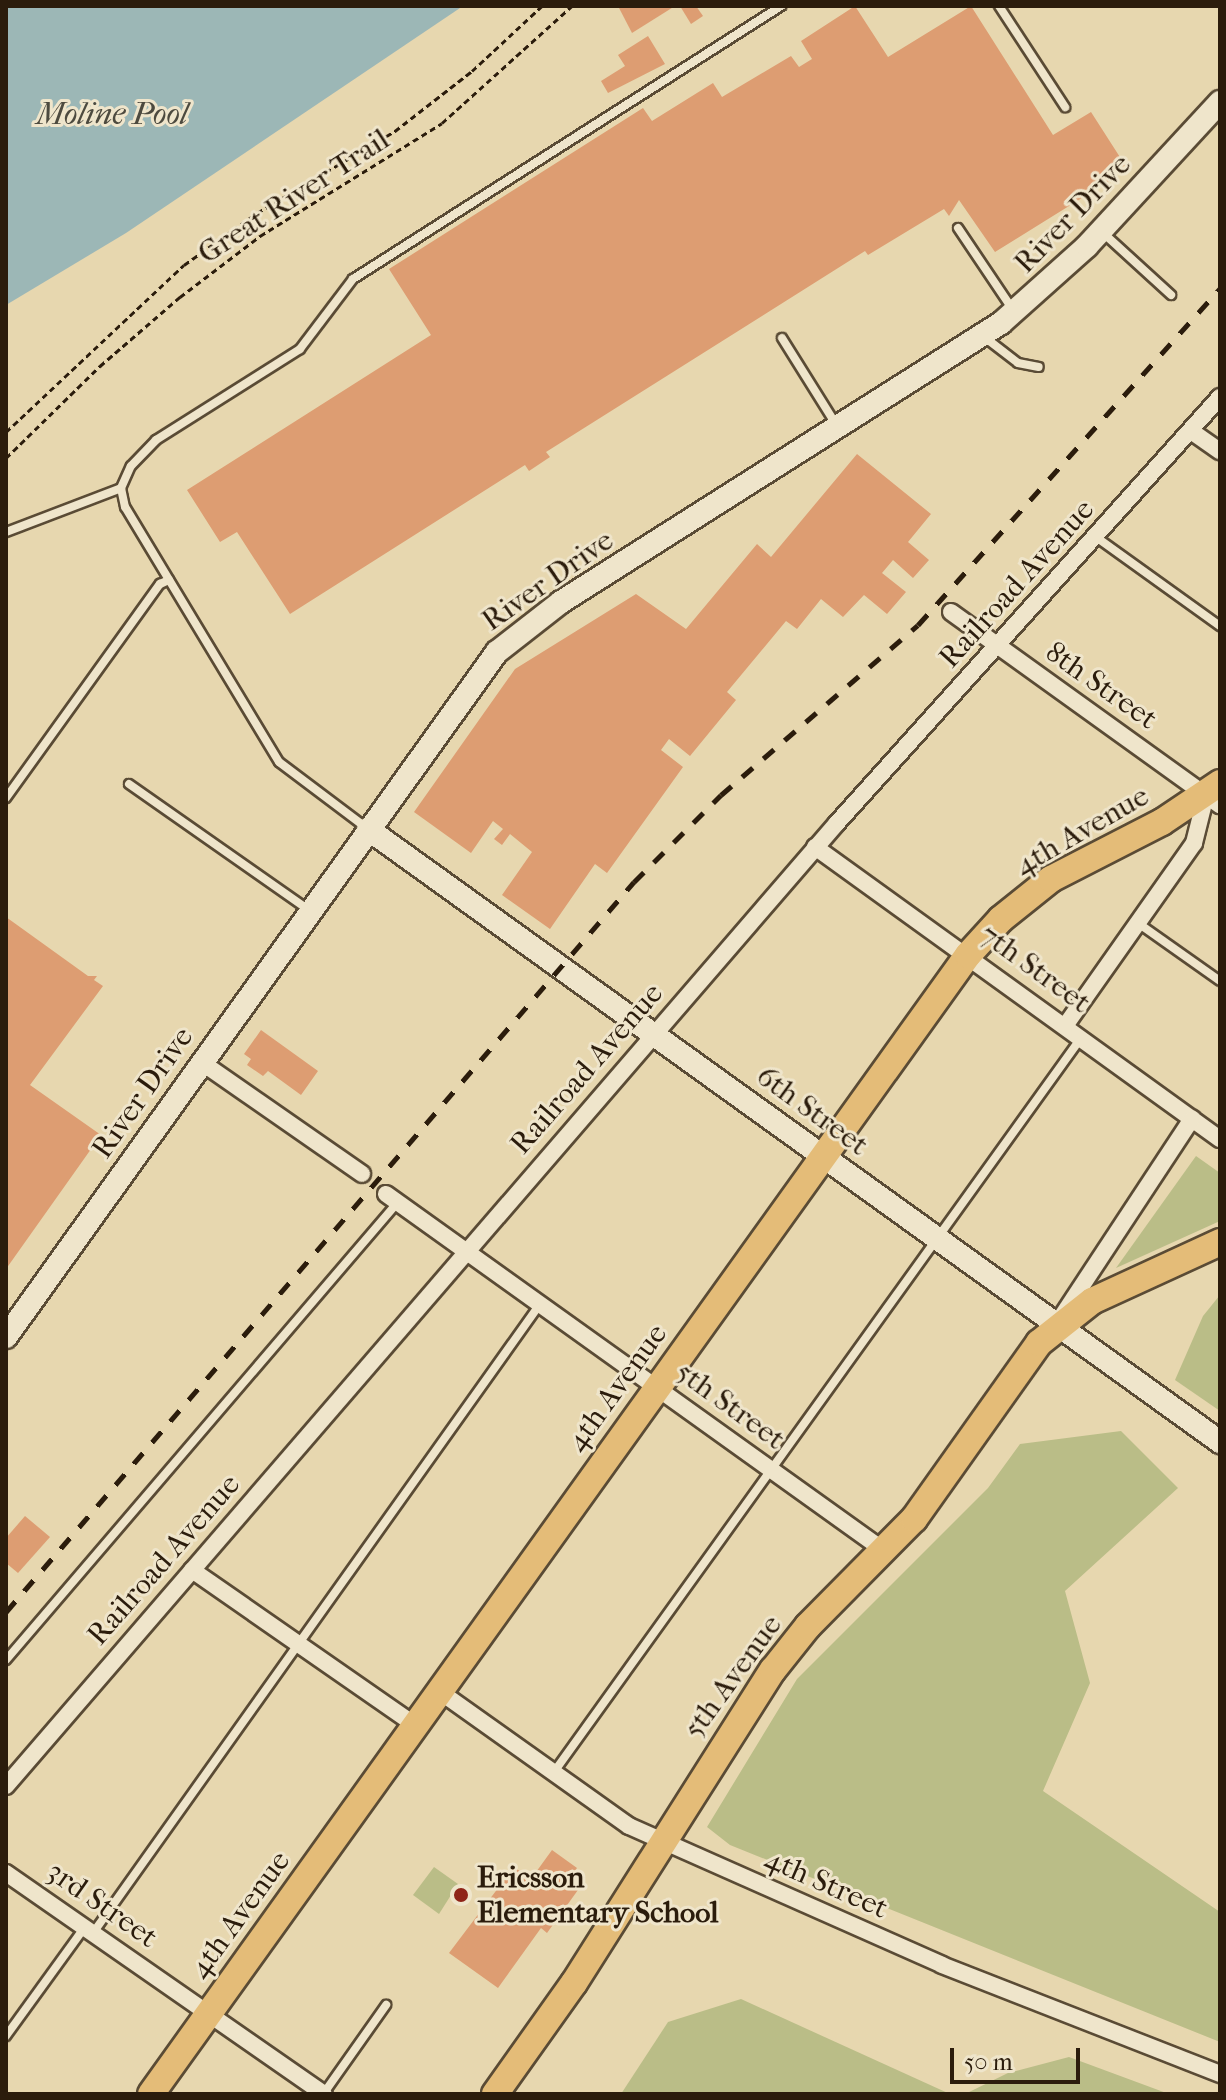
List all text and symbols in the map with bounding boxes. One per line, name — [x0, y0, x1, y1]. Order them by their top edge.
water label: Moline Pool — [36, 95, 188, 133]
street label: Great River Trail — [192, 122, 396, 272]
street label: River Drive — [1007, 147, 1139, 281]
street label: Railroad Avenue — [932, 492, 1102, 676]
street label: River Drive — [475, 523, 621, 639]
street label: 8th Street — [1038, 634, 1164, 738]
street label: 4th Avenue — [1009, 778, 1155, 884]
street label: 7th Street — [973, 917, 1097, 1021]
street label: Railroad Avenue — [503, 976, 671, 1162]
street label: River Drive — [85, 1020, 201, 1166]
street label: 6th Street — [749, 1058, 875, 1164]
street label: 4th Avenue — [559, 1317, 675, 1459]
street label: 5th Street — [668, 1354, 792, 1458]
street label: Railroad Avenue — [80, 1467, 248, 1653]
street label: 5th Avenue — [676, 1608, 790, 1746]
street label: 4th Street — [759, 1841, 893, 1927]
street label: 4th Avenue — [182, 1844, 298, 1986]
street label: 3rd Street — [40, 1854, 164, 1956]
place label: Ericsson Elementary School — [477, 1860, 719, 1930]
marker: Ericsson Elementary School — [452, 1886, 470, 1904]
scale bar — [954, 2032, 1084, 2082]
text: 50 m — [964, 2048, 1013, 2076]

